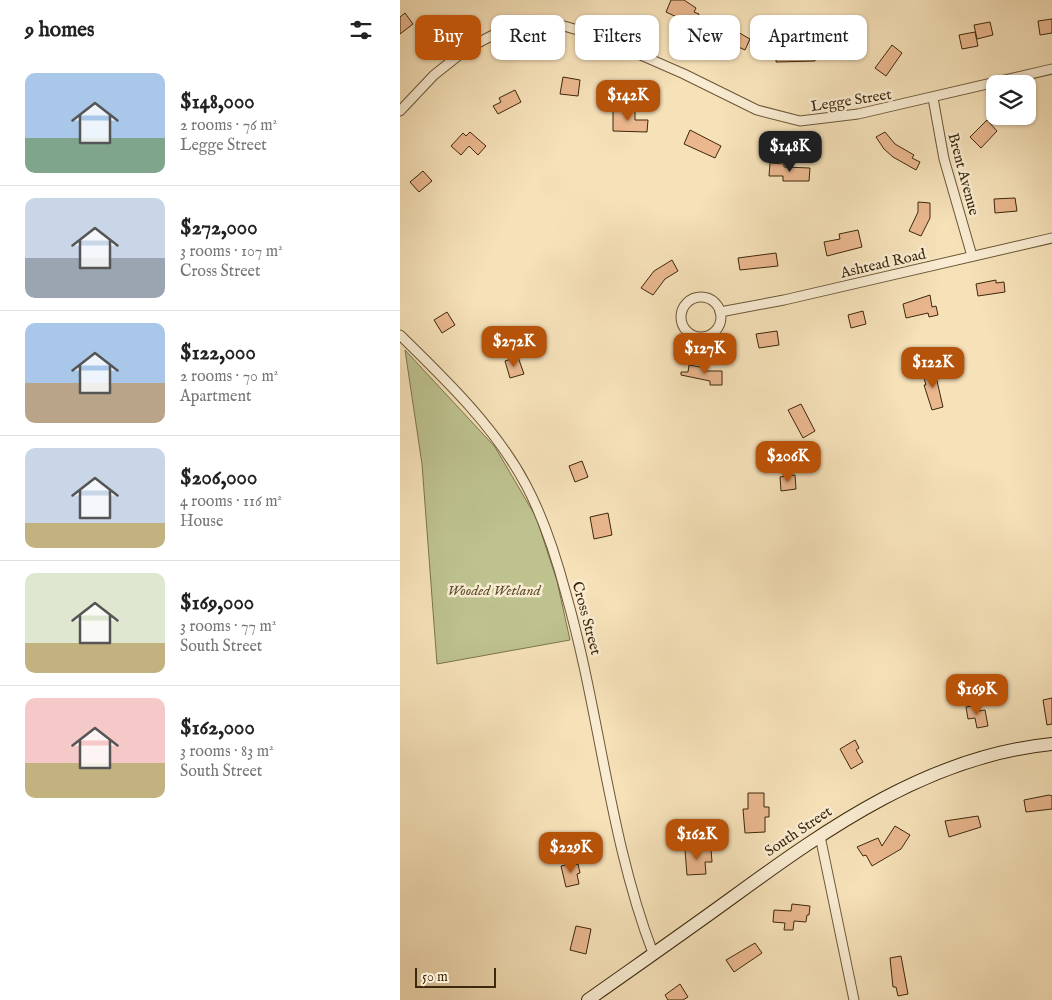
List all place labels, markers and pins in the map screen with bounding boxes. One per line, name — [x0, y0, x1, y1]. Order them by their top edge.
pin: $142K — [593, 80, 663, 122]
pin: $148K — [755, 130, 825, 173]
pin: $272K — [479, 326, 549, 368]
pin: $127K — [670, 332, 740, 375]
pin: $122K — [898, 346, 968, 389]
pin: $206K — [753, 440, 823, 483]
pin: $169K — [942, 674, 1012, 716]
pin: $162K — [662, 818, 732, 861]
pin: $229K — [536, 832, 606, 874]

